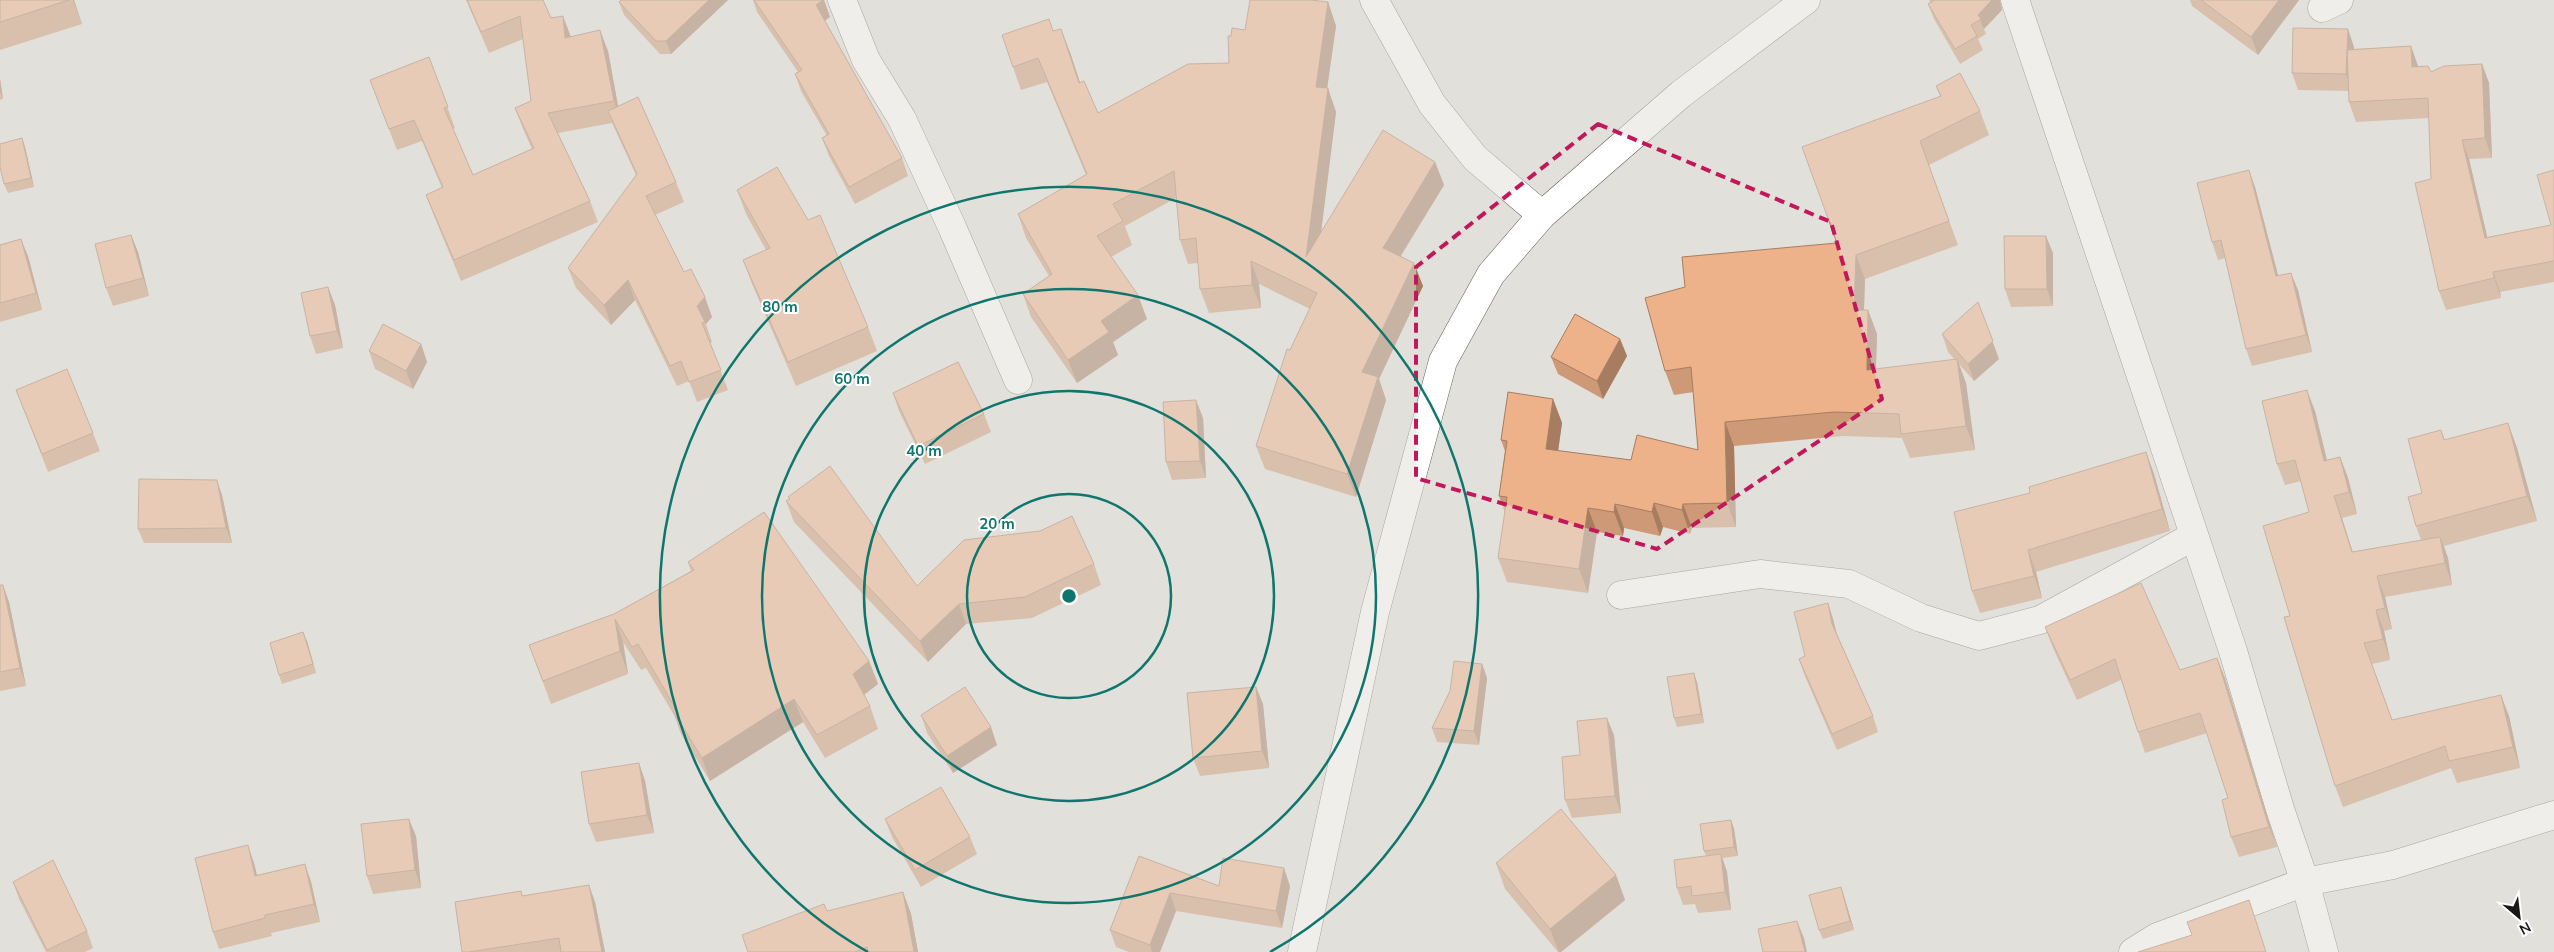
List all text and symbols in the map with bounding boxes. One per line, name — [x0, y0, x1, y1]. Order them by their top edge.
text: 80 m — [762, 297, 798, 316]
text: 60 m — [834, 369, 870, 388]
text: 40 m — [906, 441, 942, 460]
text: 20 m — [979, 514, 1015, 533]
centre of rings — [1060, 587, 1078, 605]
north arrow — [2494, 892, 2544, 942]
text: N — [2516, 918, 2534, 939]

